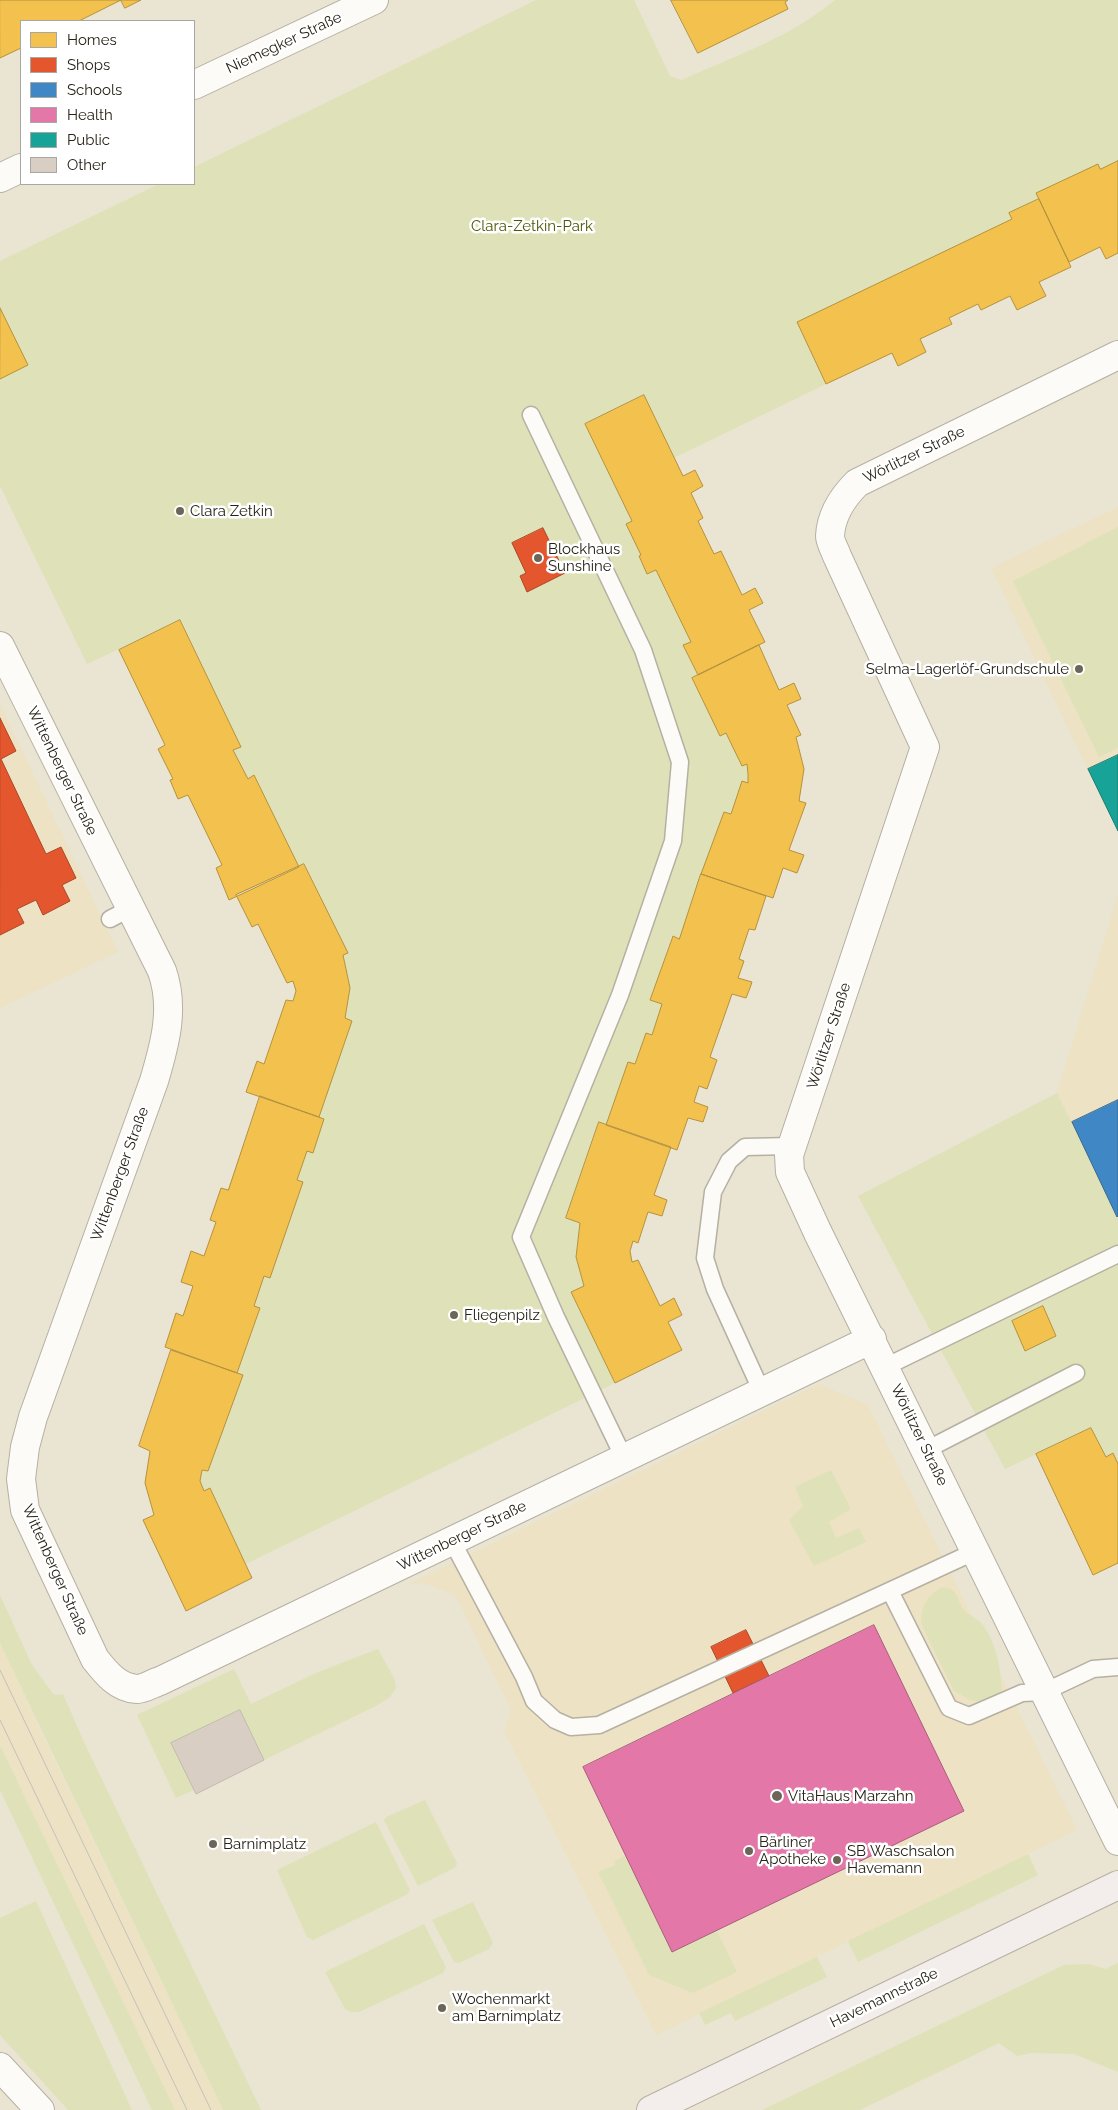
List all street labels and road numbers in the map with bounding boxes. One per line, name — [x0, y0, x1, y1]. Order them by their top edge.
street label: Niemegker Straße — [223, 8, 345, 78]
street label: Wörlitzer Straße — [860, 423, 968, 487]
street label: Wittenberger Straße — [23, 704, 101, 838]
street label: Wörlitzer Straße — [803, 981, 855, 1091]
street label: Wittenberger Straße — [87, 1105, 153, 1243]
street label: Wörlitzer Straße — [887, 1381, 951, 1489]
street label: Wittenberger Straße — [395, 1497, 529, 1575]
street label: Wittenberger Straße — [18, 1502, 92, 1638]
street label: Havemannstraße — [827, 1964, 941, 2032]

